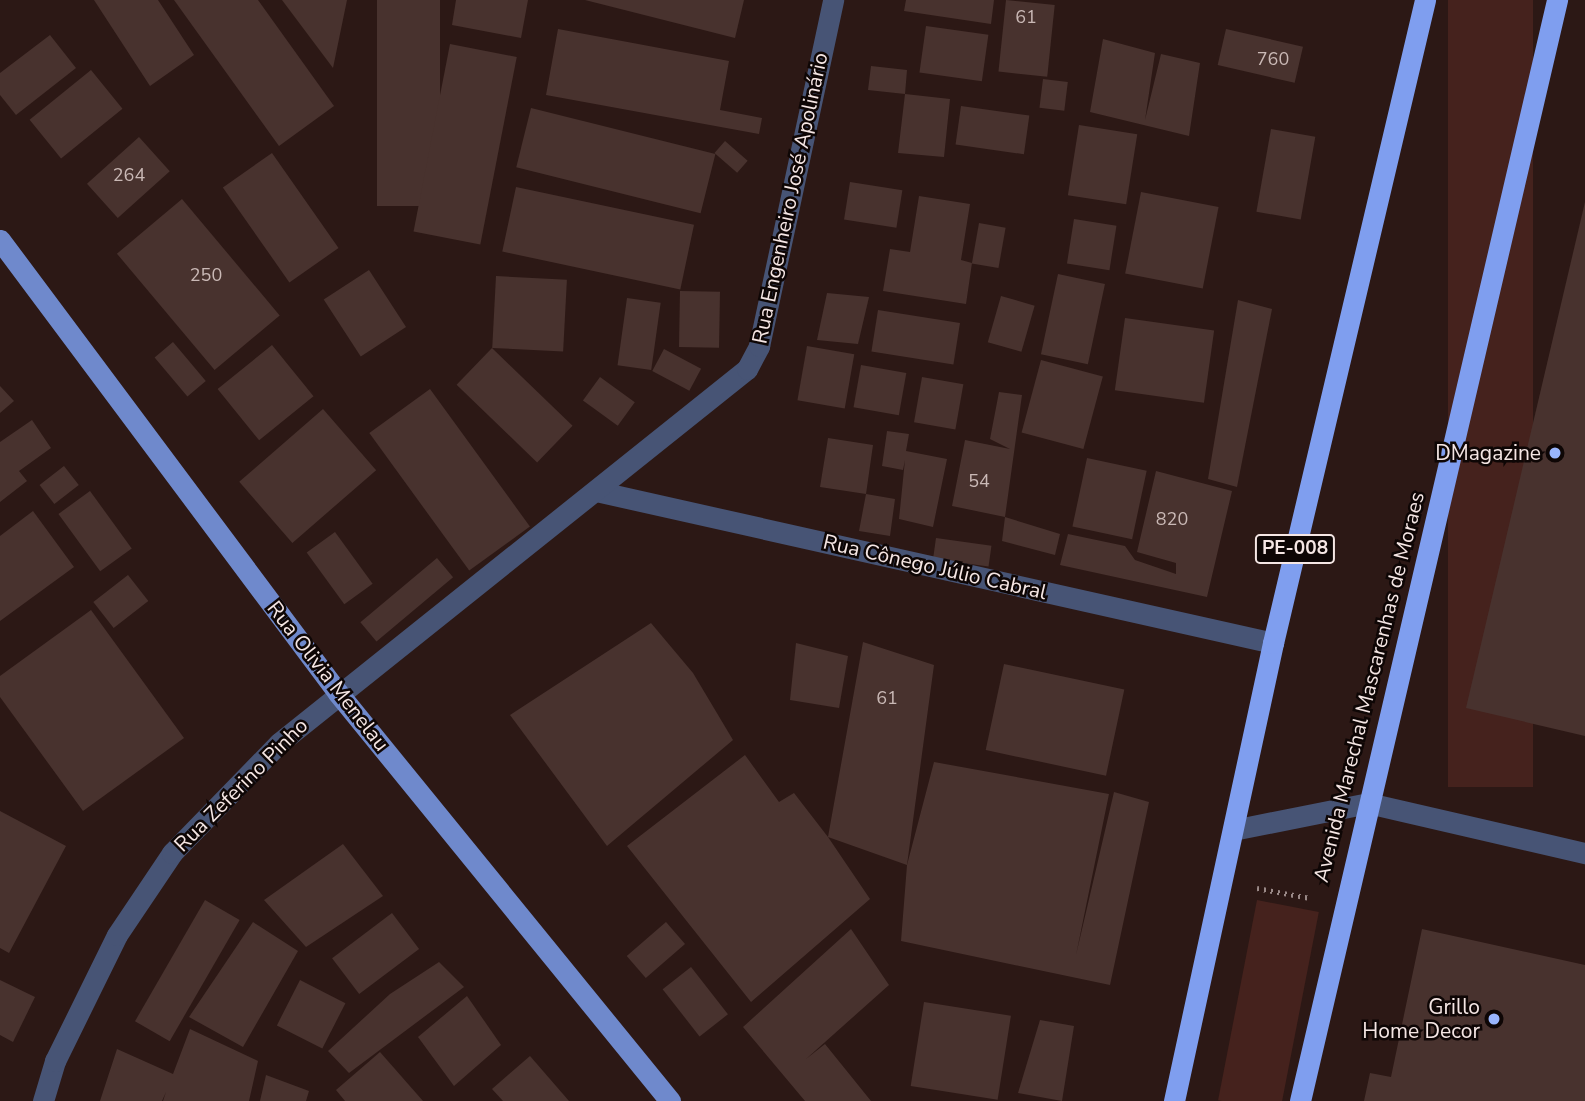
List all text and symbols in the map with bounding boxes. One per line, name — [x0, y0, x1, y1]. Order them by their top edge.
house number: 61 — [1015, 6, 1037, 28]
house number: 760 — [1257, 48, 1289, 70]
street label: Rua Engenheiro José Apolinário — [747, 50, 833, 346]
house number: 264 — [113, 164, 145, 186]
house number: 250 — [190, 264, 222, 286]
place label: DMagazine — [1435, 440, 1541, 466]
marker: DMagazine — [1547, 445, 1563, 461]
house number: 54 — [968, 470, 990, 492]
street label: Avenida Marechal Mascarenhas de Moraes — [1308, 489, 1430, 885]
house number: 820 — [1156, 508, 1188, 530]
street label: Rua Cônego Júlio Cabral — [821, 529, 1049, 605]
road number: PE-008 — [1255, 534, 1335, 564]
street label: Rua Olivia Menelau — [262, 596, 394, 756]
house number: 61 — [876, 687, 898, 709]
street label: Rua Zeferino Pinho — [169, 713, 313, 857]
place label: Grillo Home Decor — [1362, 994, 1480, 1044]
marker: Grillo Home Decor — [1486, 1011, 1502, 1027]

